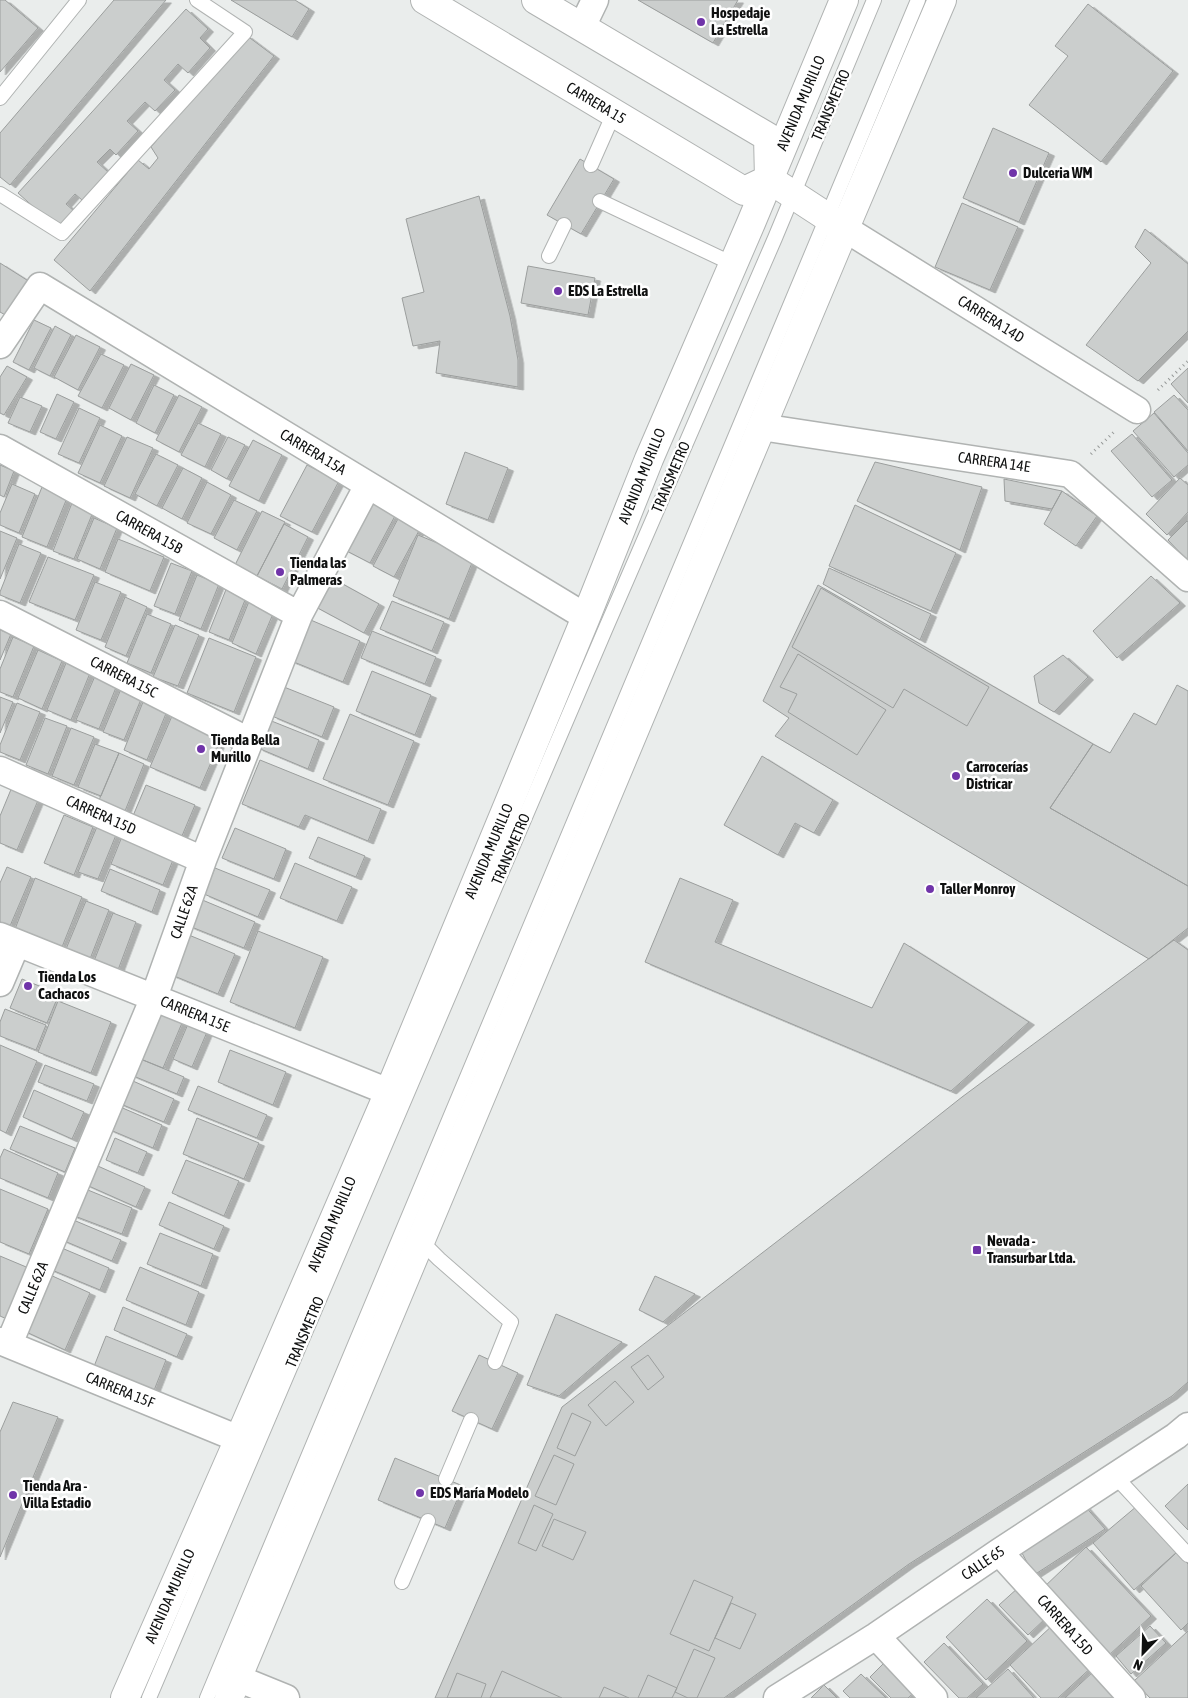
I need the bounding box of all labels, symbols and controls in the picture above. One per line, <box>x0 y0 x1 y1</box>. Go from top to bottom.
place label: Hospedaje La Estrella <box>711 4 770 38</box>
marker: Hospedaje La Estrella <box>695 16 707 28</box>
street label: AVENIDA MURILLO <box>773 53 828 153</box>
street label: TRANSMETRO <box>808 66 853 143</box>
street label: CARRERA 15 <box>563 78 629 127</box>
place label: Dulceria WM <box>1023 164 1093 181</box>
marker: Dulceria WM <box>1007 167 1019 179</box>
place label: EDS La Estrella <box>568 282 648 299</box>
marker: EDS La Estrella <box>552 285 564 297</box>
street label: CARRERA 14D <box>955 292 1028 346</box>
street label: CARRERA 15A <box>277 425 350 478</box>
street label: AVENIDA MURILLO <box>615 425 669 526</box>
street label: TRANSMETRO <box>648 438 693 515</box>
street label: CARRERA 14E <box>957 448 1032 475</box>
street label: CARRERA 15B <box>113 506 186 557</box>
place label: Tienda las Palmeras <box>290 554 347 588</box>
marker: Tienda las Palmeras <box>274 566 286 578</box>
street label: CARRERA 15C <box>88 652 161 701</box>
place label: Tienda Bella Murillo <box>211 731 280 765</box>
marker: Tienda Bella Murillo <box>195 743 207 755</box>
place label: Carrocerías Districar <box>966 758 1029 792</box>
marker: Carrocerías Districar <box>950 770 962 782</box>
street label: CARRERA 15D <box>64 792 139 838</box>
street label: AVENIDA MURILLO <box>461 801 516 901</box>
street label: TRANSMETRO <box>488 810 533 887</box>
place label: Taller Monroy <box>940 880 1016 897</box>
street label: CALLE 62A <box>166 882 201 941</box>
marker: Taller Monroy <box>924 883 936 895</box>
place label: Tienda Los Cachacos <box>38 968 97 1002</box>
marker: Tienda Los Cachacos <box>22 980 34 992</box>
street label: CARRERA 15E <box>158 992 233 1035</box>
street label: AVENIDA MURILLO <box>304 1174 359 1274</box>
place label: Nevada - Transurbar Ltda. <box>987 1232 1076 1266</box>
marker: Nevada - Transurbar Ltda. <box>971 1244 983 1256</box>
street label: CALLE 62A <box>14 1258 51 1317</box>
street label: TRANSMETRO <box>282 1293 327 1370</box>
street label: CARRERA 15F <box>83 1368 157 1411</box>
place label: Tienda Ara - Villa Estadio <box>22 1477 91 1511</box>
place label: EDS María Modelo <box>430 1484 529 1501</box>
marker: EDS María Modelo <box>414 1487 426 1499</box>
marker: Tienda Ara - Villa Estadio <box>7 1489 19 1501</box>
street label: CALLE 65 <box>958 1542 1007 1583</box>
street label: AVENIDA MURILLO <box>141 1546 198 1646</box>
street label: CARRERA 15D <box>1034 1591 1097 1658</box>
north arrow <box>1118 1628 1168 1678</box>
text: N <box>1131 1656 1145 1674</box>

